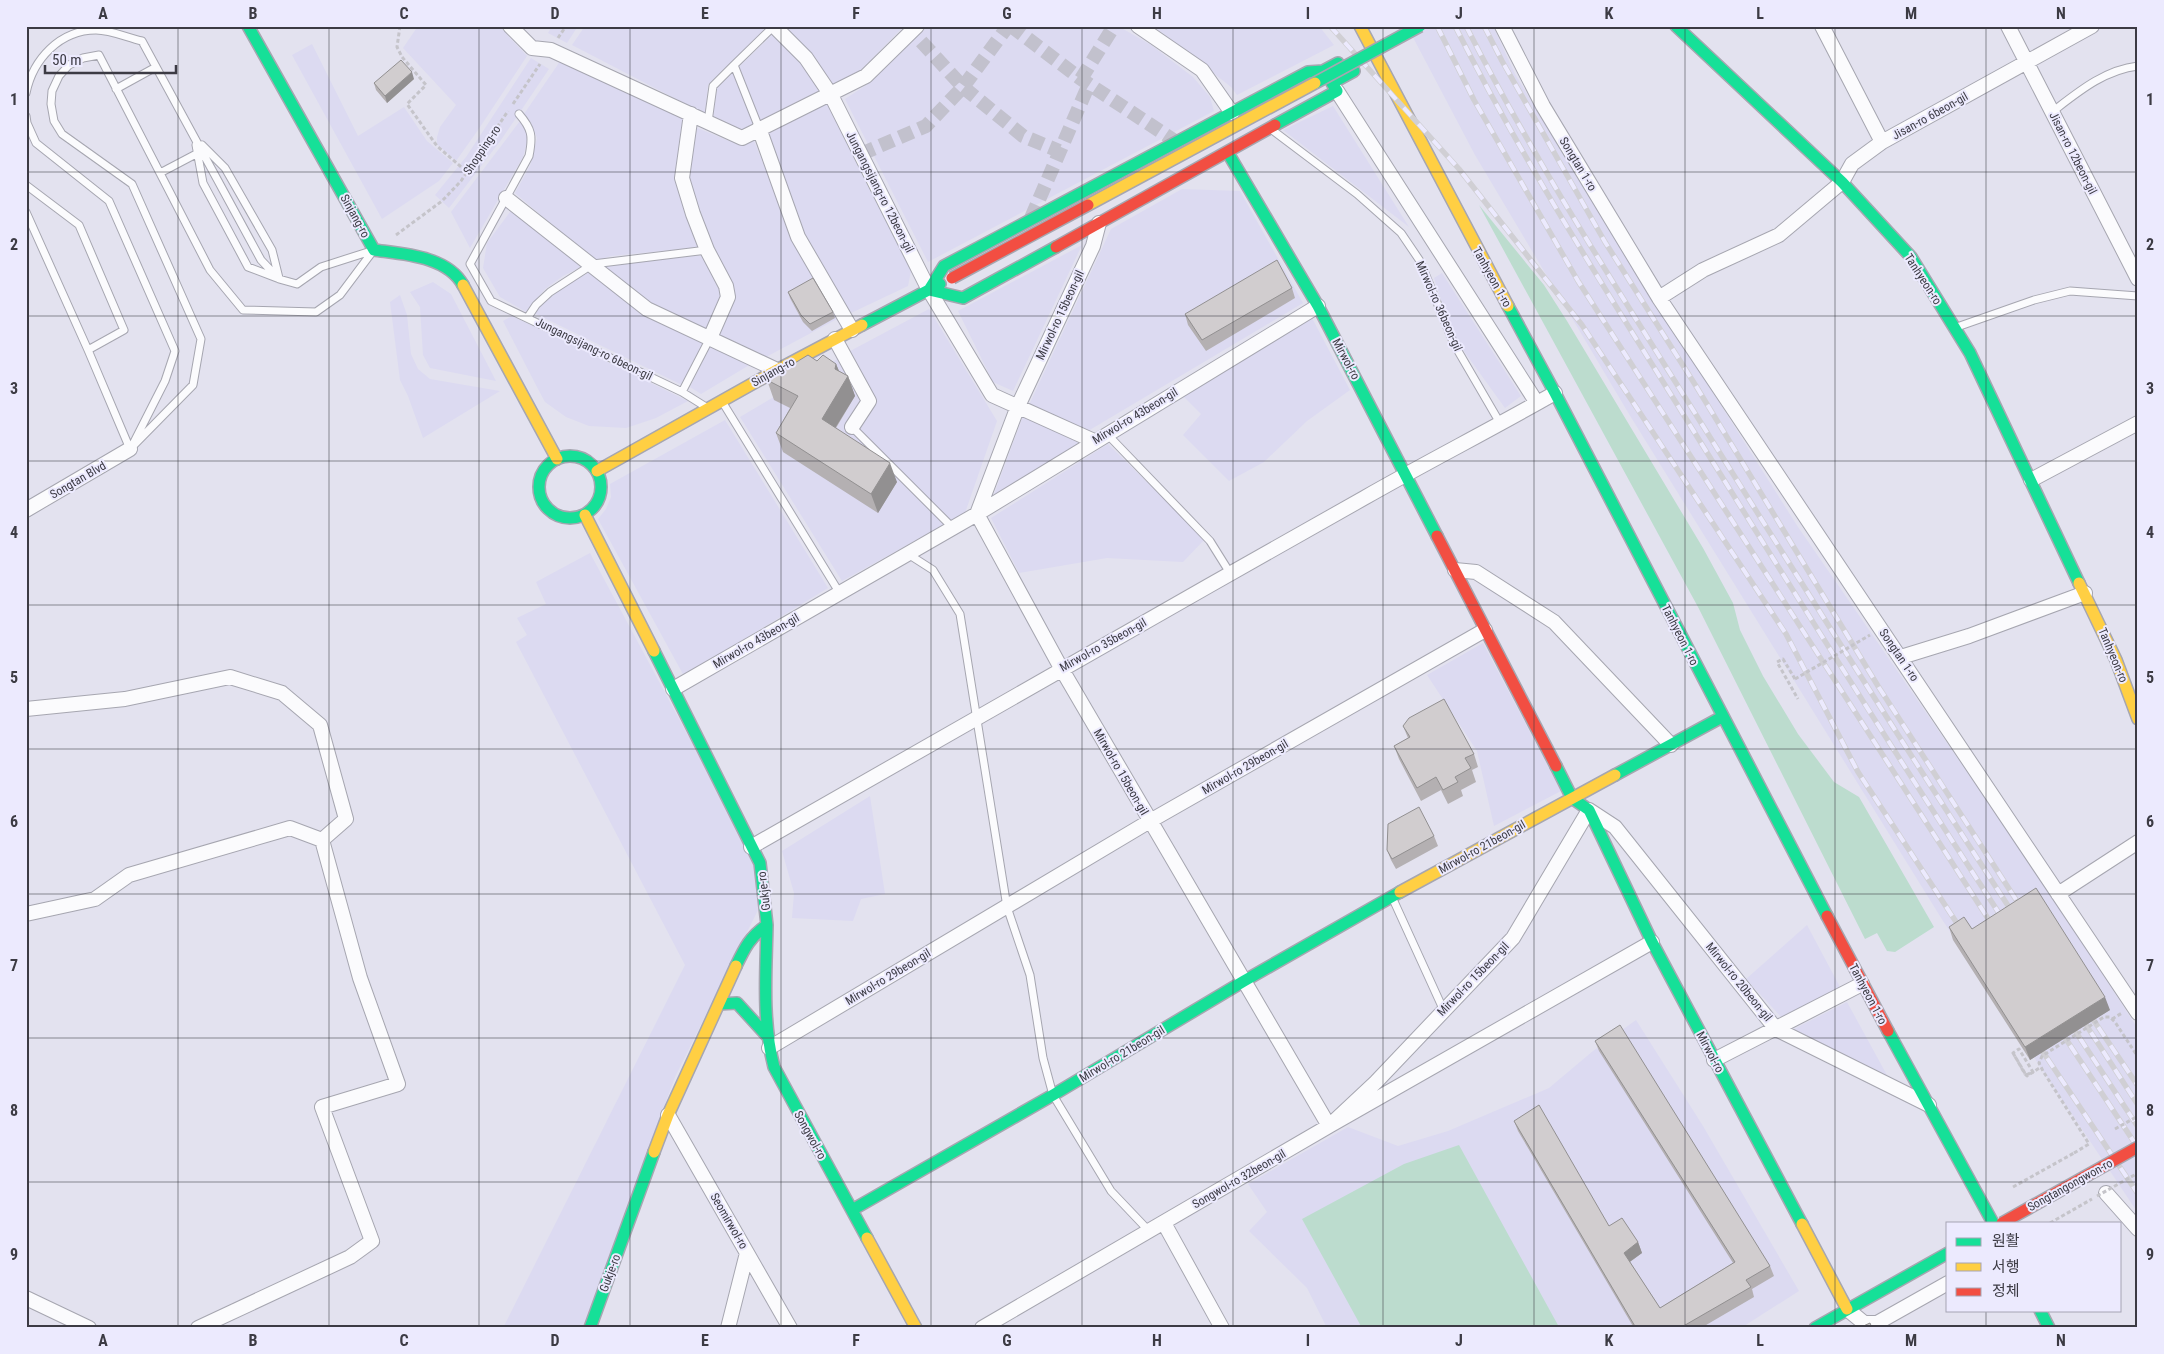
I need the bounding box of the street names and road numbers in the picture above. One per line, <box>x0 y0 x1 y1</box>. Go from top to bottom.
street label: Jisan-ro 6beon-gil <box>1890 89 1970 143</box>
street label: Jisan-ro 12beon-gil <box>2046 109 2100 197</box>
street label: Shopping-ro <box>460 122 504 178</box>
street label: Jungangsijang-ro 12beon-gil <box>843 129 917 255</box>
street label: Songtan 1-ro <box>1556 135 1600 193</box>
street label: Sinjang-ro <box>337 192 373 240</box>
street label: Tanhyeon 1-ro <box>1470 245 1514 309</box>
street label: Tanhyeon-ro <box>1901 251 1945 307</box>
street label: Mirwol-ro 36beon-gil <box>1413 259 1465 353</box>
street label: Mirwol-ro 15beon-gil <box>1033 268 1087 362</box>
street label: Jungangsijang-ro 6beon-gil <box>533 315 655 383</box>
street label: Mirwol-ro <box>1329 336 1363 382</box>
street label: Sinjang-ro <box>749 354 797 390</box>
street label: Mirwol-ro 43beon-gil <box>1090 385 1180 447</box>
street label: Songtan Blvd <box>48 458 108 502</box>
street label: Tanhyeon 1-ro <box>1659 602 1701 668</box>
street label: Mirwol-ro 43beon-gil <box>710 611 802 671</box>
street label: Mirwol-ro 35beon-gil <box>1057 615 1149 675</box>
street label: Songtan 1-ro <box>1876 626 1922 684</box>
street label: Tanhyeon-ro <box>2095 626 2131 684</box>
street label: Mirwol-ro 15beon-gil <box>1091 726 1151 818</box>
street label: Mirwol-ro 29beon-gil <box>1199 737 1291 797</box>
street label: Mirwol-ro 21beon-gil <box>1436 817 1528 877</box>
street label: Gukje-ro <box>755 871 773 911</box>
street label: Mirwol-ro 15beon-gil <box>1434 939 1512 1019</box>
street label: Mirwol-ro 20beon-gil <box>1703 940 1775 1024</box>
street label: Mirwol-ro 29beon-gil <box>843 946 933 1008</box>
street label: Tanhyeon 1-ro <box>1846 961 1890 1027</box>
street label: Mirwol-ro 21beon-gil <box>1077 1023 1167 1085</box>
street label: Mirwol-ro <box>1693 1029 1727 1075</box>
street label: Songwol-ro <box>791 1108 829 1162</box>
street label: Songwol-ro 32beon-gil <box>1190 1147 1288 1211</box>
street label: Songtangongwon-ro <box>2025 1156 2115 1214</box>
street label: Seomirwol-ro <box>707 1190 751 1252</box>
street label: Gukje-ro <box>597 1252 623 1294</box>

